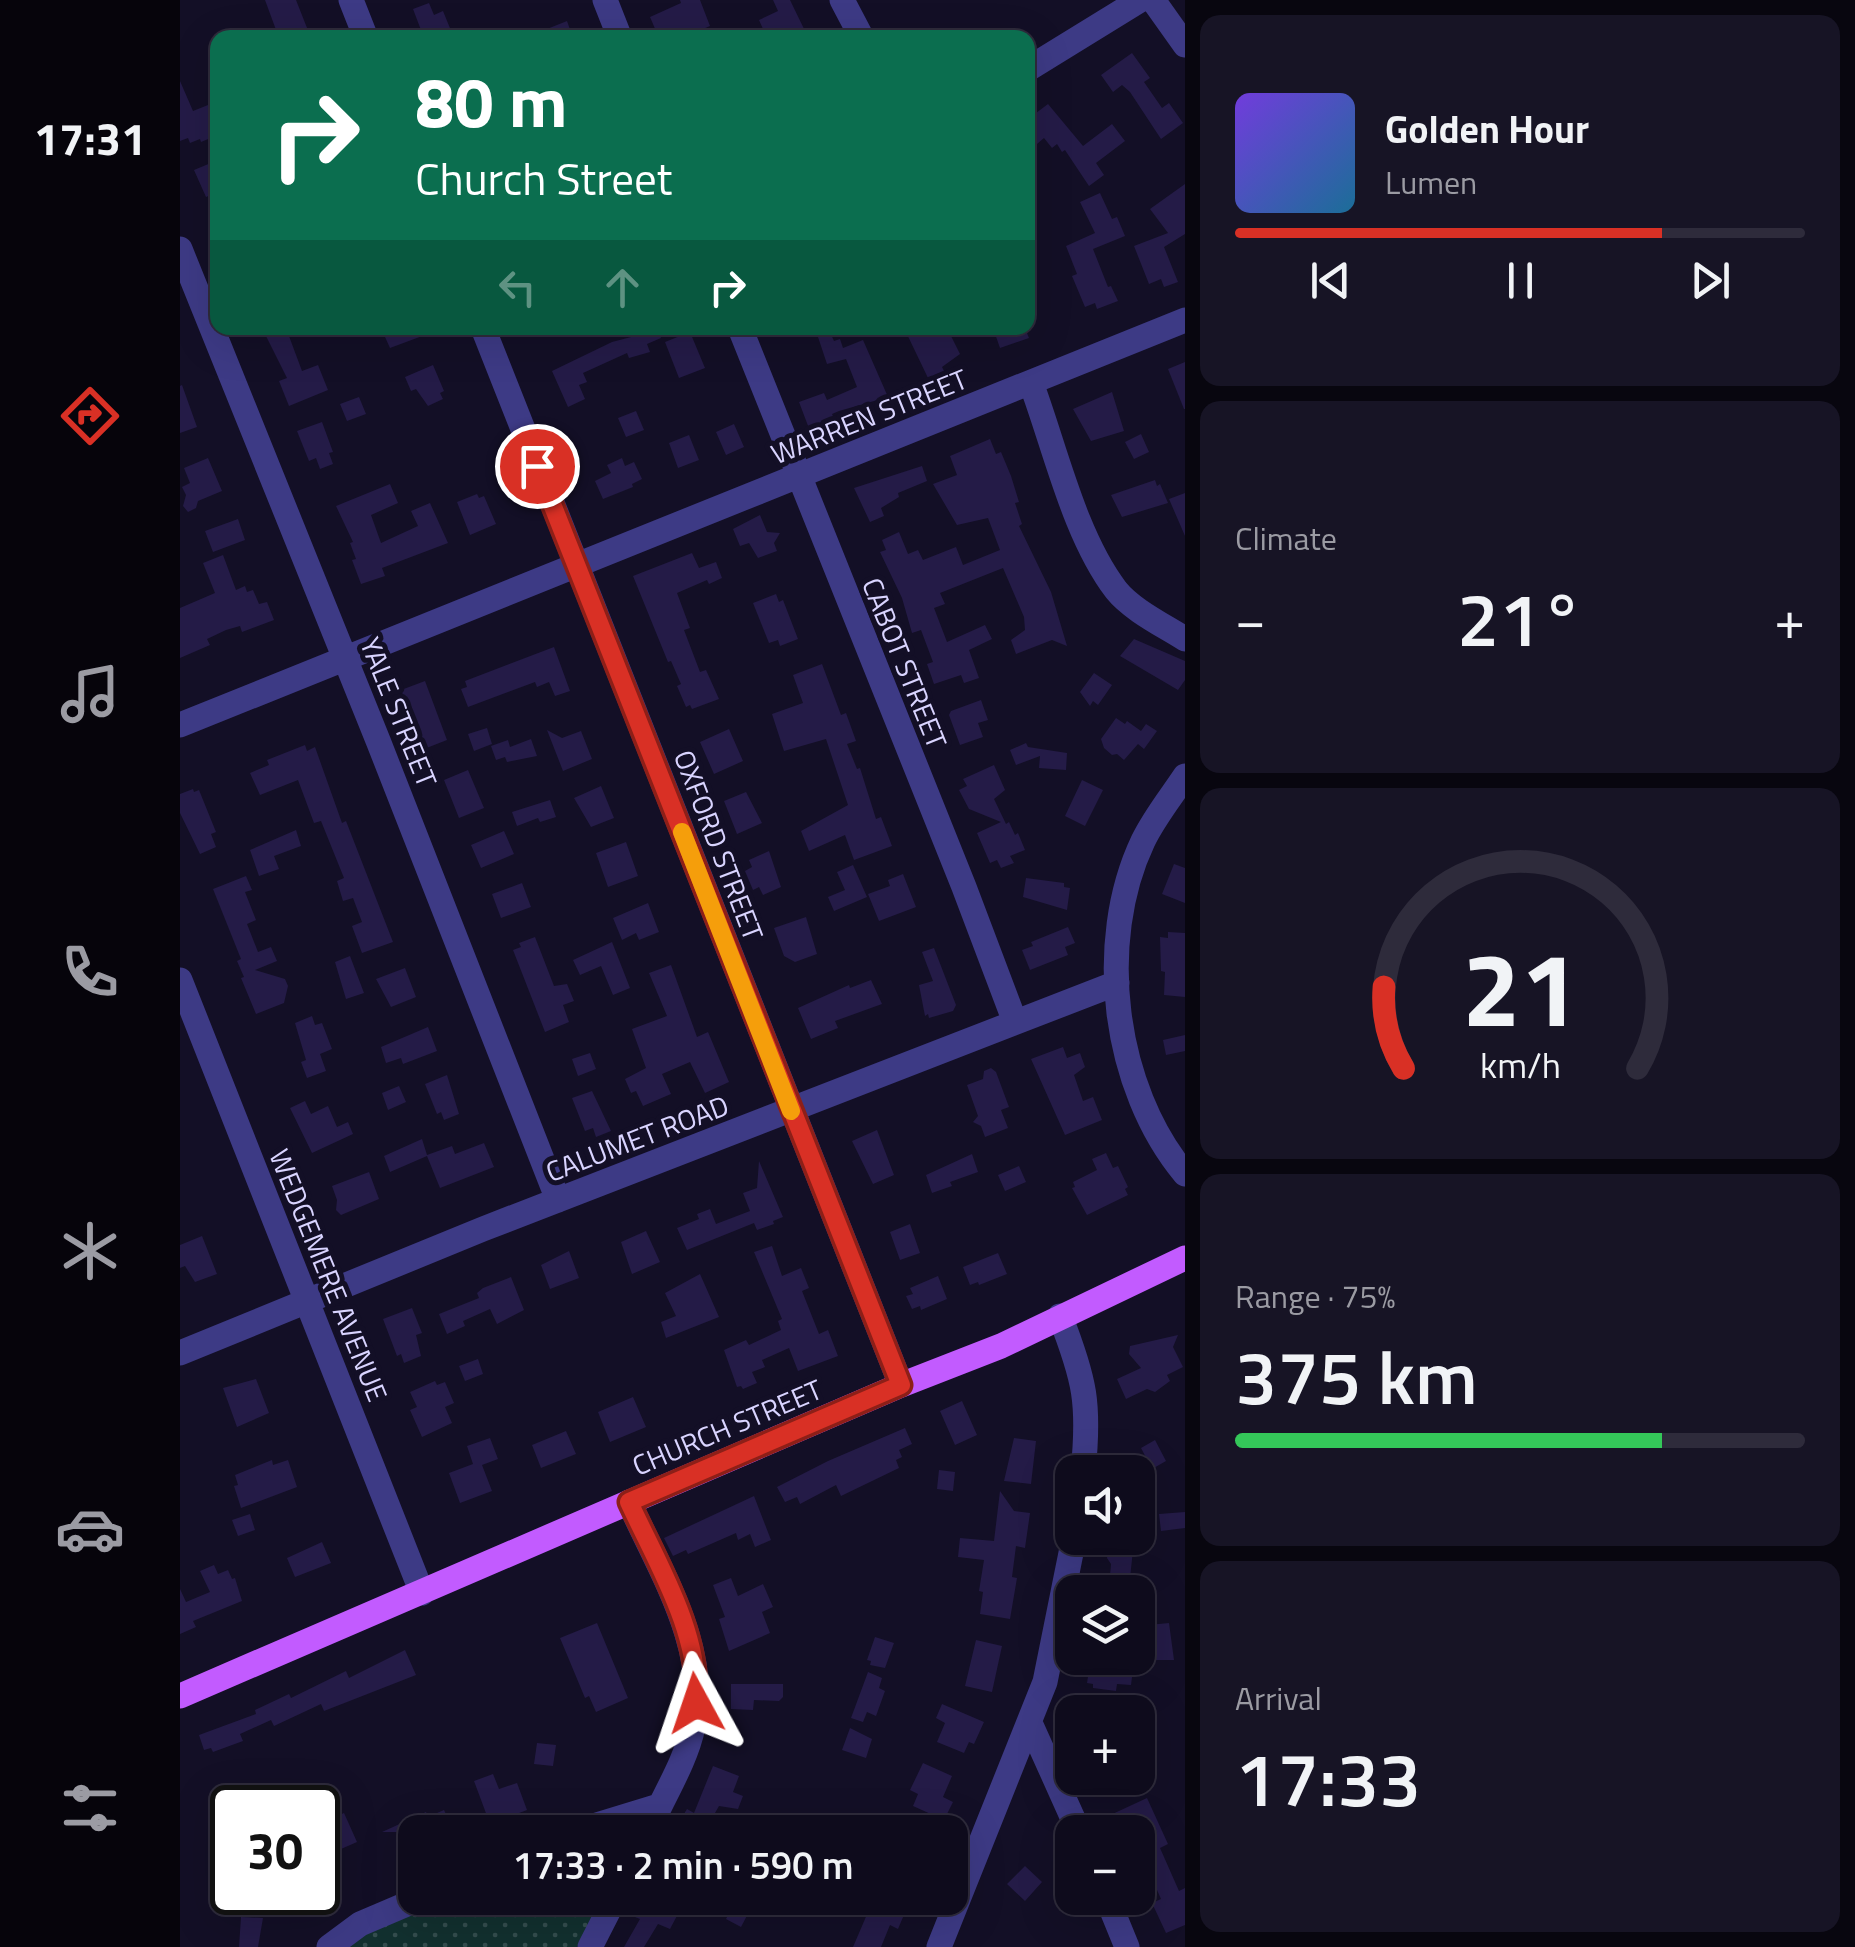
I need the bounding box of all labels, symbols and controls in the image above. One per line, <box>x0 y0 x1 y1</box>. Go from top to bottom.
text: 80 m <box>415 48 568 154</box>
icon: right <box>250 70 380 200</box>
text: Golden Hour <box>1385 100 1589 158</box>
text: 17:31 <box>34 104 146 172</box>
text: Church Street <box>415 144 672 212</box>
text: Lumen <box>1385 158 1477 206</box>
icon: previous <box>1303 253 1358 308</box>
icon: pause <box>1493 253 1548 308</box>
icon: next <box>1683 253 1738 308</box>
icon: left <box>490 260 545 315</box>
icon: ahead <box>595 260 650 315</box>
icon: right <box>700 260 755 315</box>
street label: WARREN STREET <box>764 357 974 475</box>
icon: directions <box>55 381 125 451</box>
pin <box>495 424 580 509</box>
icon: arrive <box>510 439 565 494</box>
text: Climate <box>1235 514 1337 562</box>
text: 21° <box>1457 561 1583 675</box>
street label: CABOT STREET <box>851 571 959 755</box>
text: − <box>1235 577 1266 660</box>
text: + <box>1774 577 1805 660</box>
street label: YALE STREET <box>349 631 449 794</box>
icon: music <box>55 659 125 729</box>
street label: OXFORD STREET <box>663 744 775 947</box>
text: 21 <box>1462 908 1578 1066</box>
icon: phone <box>55 937 125 1007</box>
text: km/h <box>1480 1037 1560 1092</box>
street label: CALUMET ROAD <box>539 1083 735 1193</box>
street label: WEDGEMERE AVENUE <box>259 1142 399 1408</box>
icon: climate <box>55 1216 125 1286</box>
text: Range · 75% <box>1235 1272 1395 1320</box>
text: 375 km <box>1235 1319 1478 1433</box>
street label: CHURCH STREET <box>625 1368 829 1486</box>
map controls <box>1055 1455 1155 1915</box>
button: sound <box>1055 1455 1155 1555</box>
icon: car <box>55 1494 125 1564</box>
button: layers <box>1055 1575 1155 1675</box>
position arrow <box>644 1651 748 1755</box>
text: Arrival <box>1235 1674 1322 1722</box>
button: + <box>1055 1695 1155 1795</box>
text: 17:33 <box>1235 1721 1421 1835</box>
icon: filters <box>55 1773 125 1843</box>
speed limit sign: 30 <box>210 1785 340 1915</box>
button: − <box>1055 1815 1155 1915</box>
text: 17:33 · 2 min · 590 m <box>512 1836 854 1894</box>

